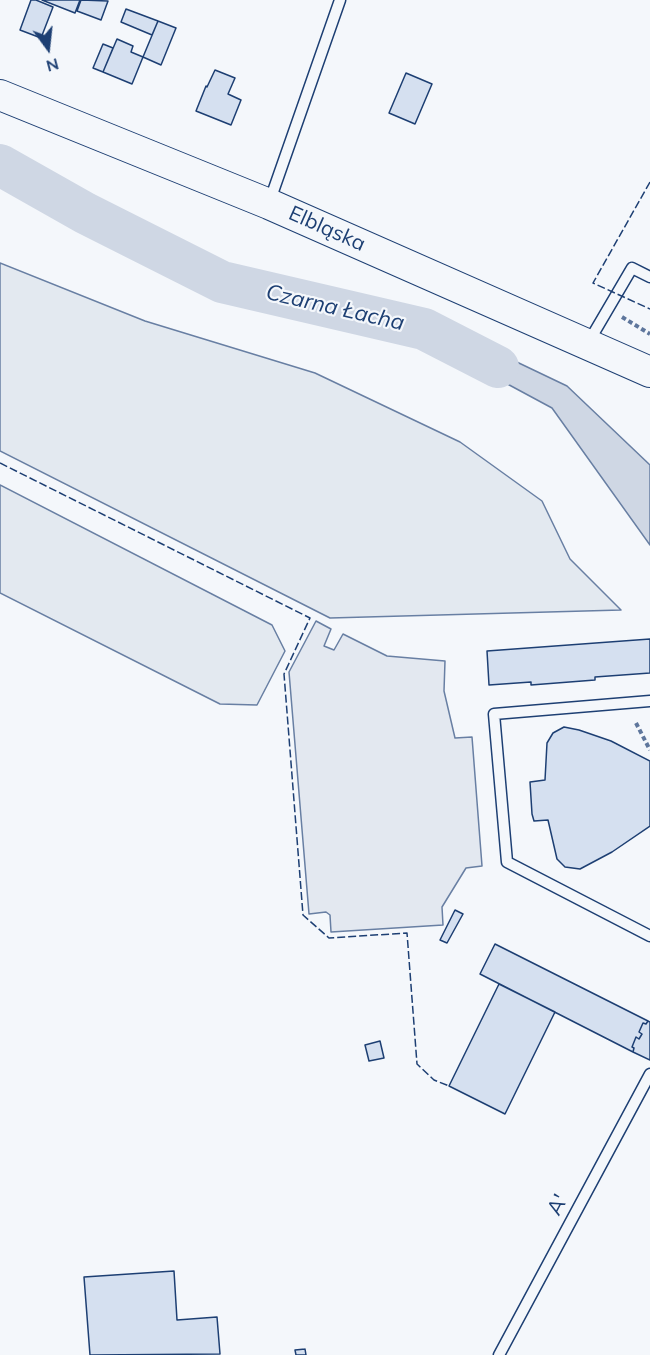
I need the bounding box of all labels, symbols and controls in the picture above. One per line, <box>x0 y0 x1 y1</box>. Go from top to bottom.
north arrow <box>18 18 78 78</box>
text: N <box>44 54 61 77</box>
street label: Elbląska <box>285 201 369 257</box>
water label: Czarna Łacha <box>263 279 407 337</box>
street label: A' <box>542 1190 574 1220</box>

